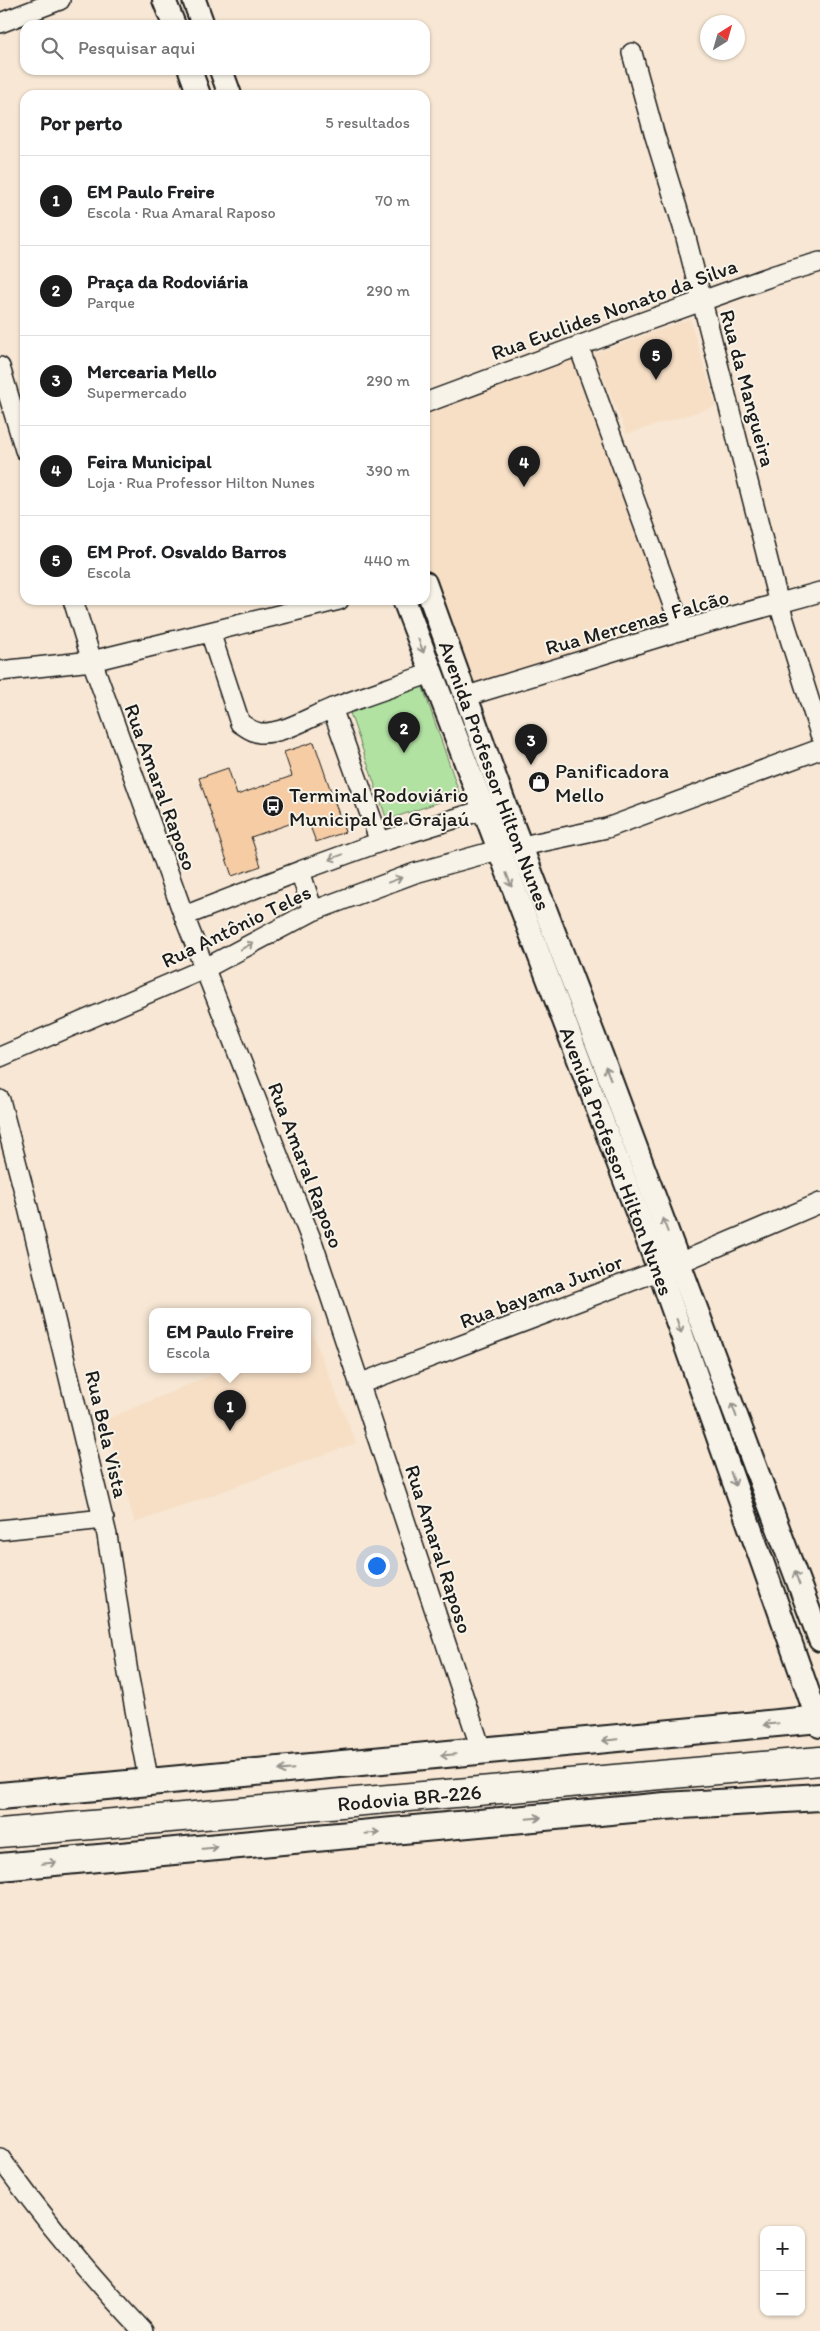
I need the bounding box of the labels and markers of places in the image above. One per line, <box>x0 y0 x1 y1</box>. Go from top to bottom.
pin: 5 <box>640 339 672 380</box>
pin: 4 <box>508 446 540 487</box>
pin: 2 <box>388 712 420 753</box>
pin: 3 <box>515 724 547 765</box>
place label: Panificadora Mello <box>555 758 669 807</box>
shop icon: Panificadora Mello <box>527 770 551 794</box>
place label: Terminal Rodoviário Municipal de Grajaú <box>289 782 470 831</box>
bus stop icon: Terminal Rodoviário Municipal de Grajaú <box>261 794 285 818</box>
pin: 1 <box>214 1390 246 1431</box>

